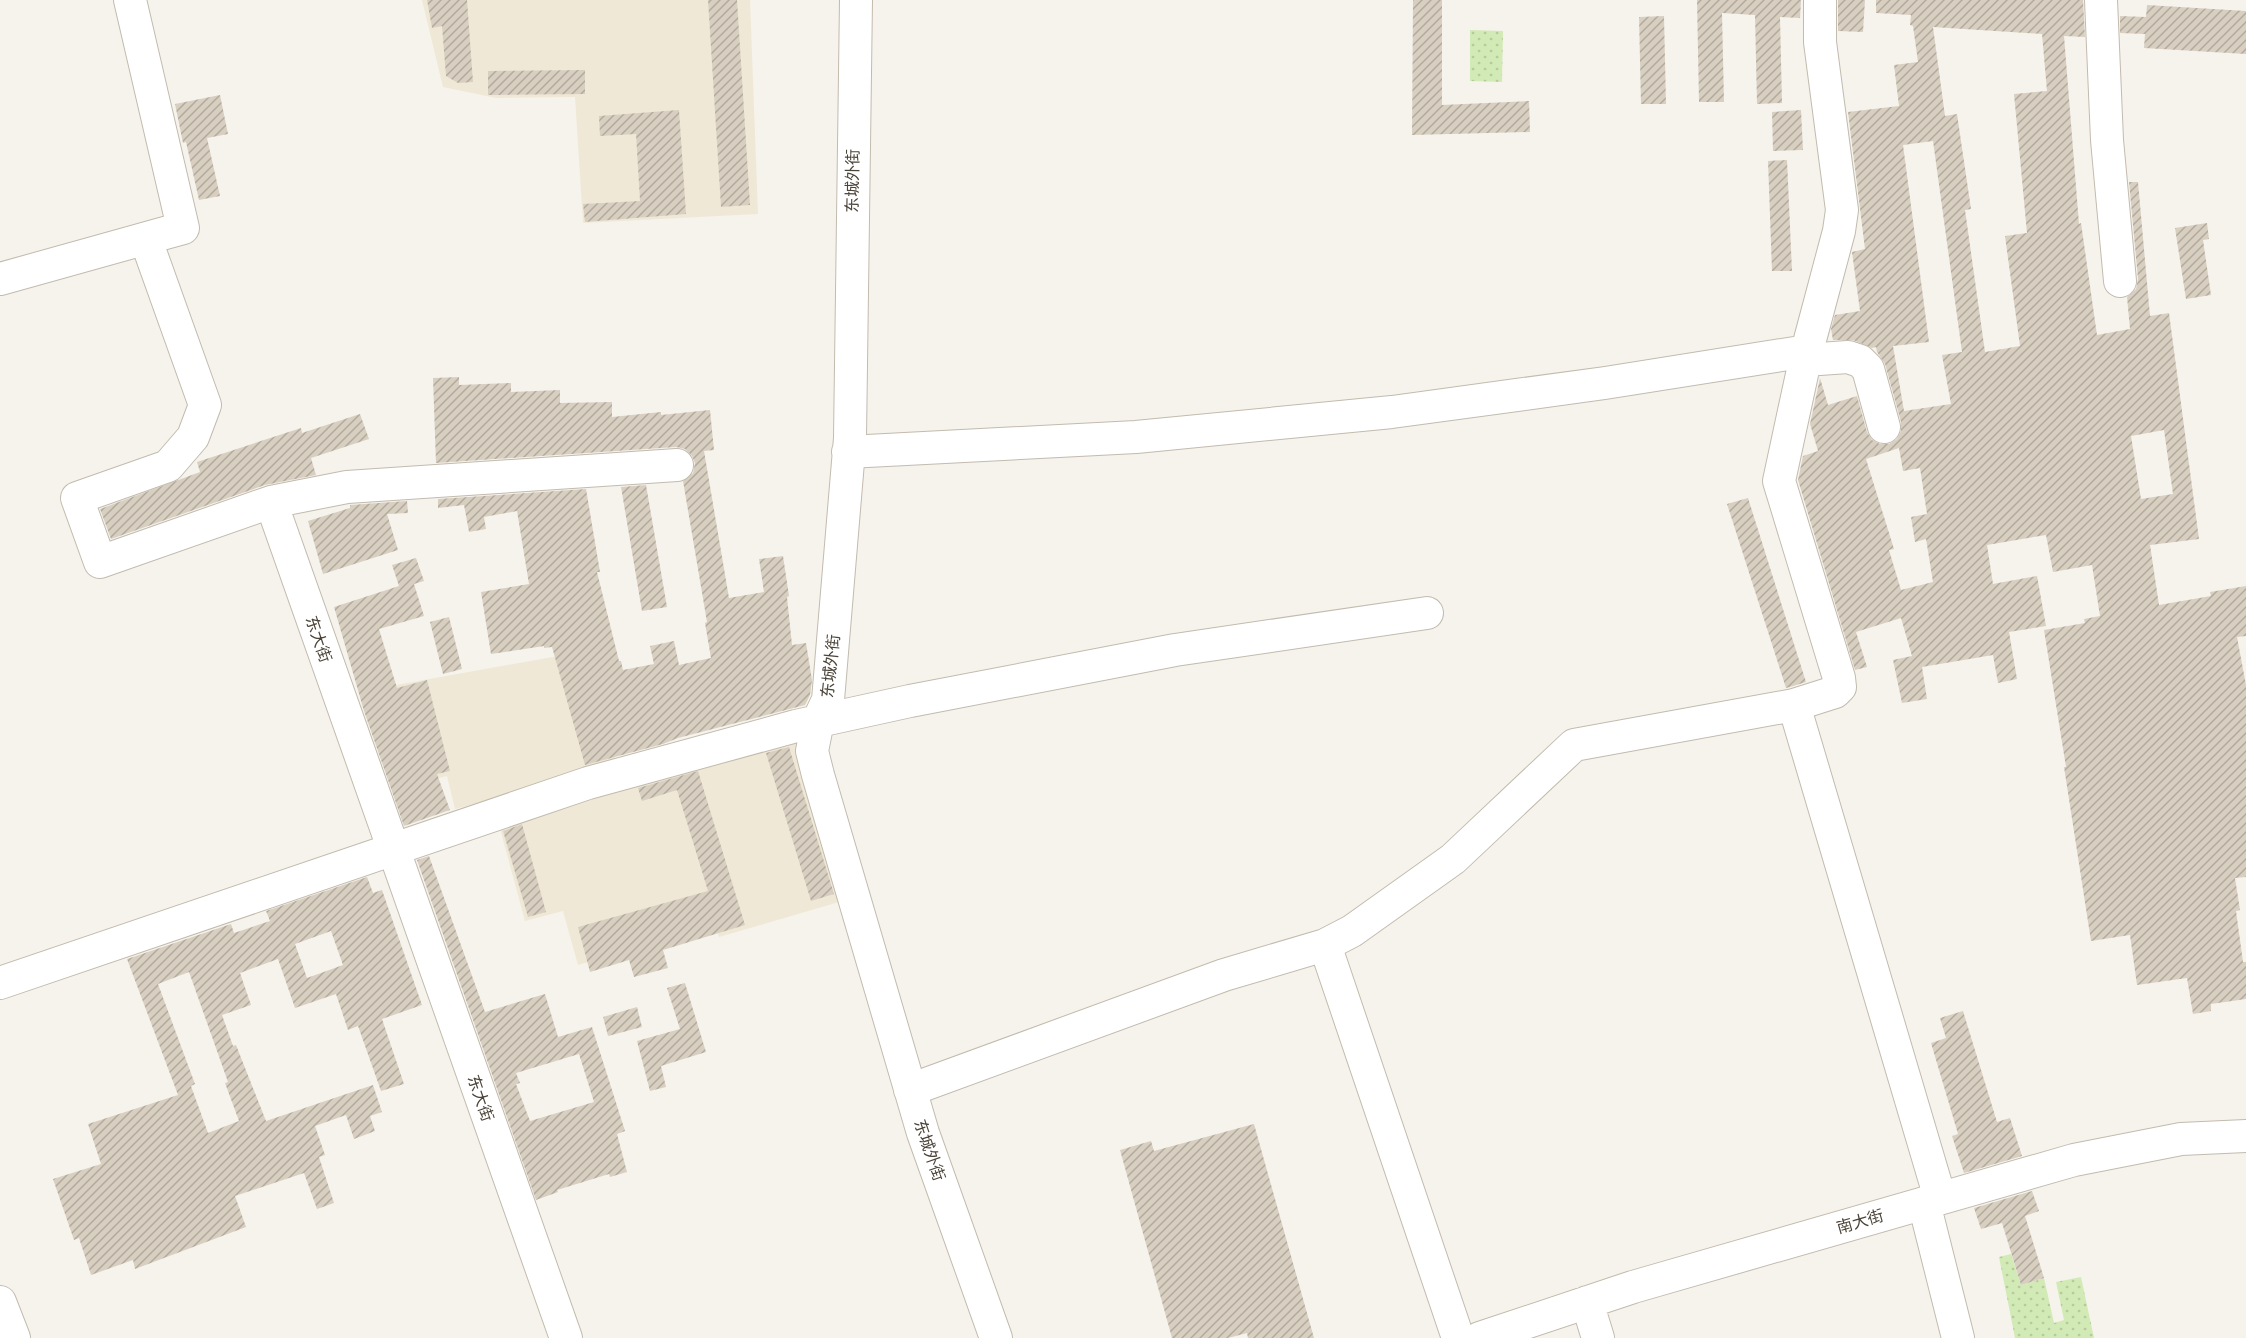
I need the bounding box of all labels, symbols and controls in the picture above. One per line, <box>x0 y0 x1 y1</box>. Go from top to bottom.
street label: 东城外街 <box>841 149 863 213</box>
street label: 东大街 <box>302 613 336 665</box>
street label: 东城外街 <box>817 633 843 699</box>
street label: 东大街 <box>464 1072 498 1124</box>
street label: 东城外街 <box>910 1116 950 1184</box>
street label: 南大街 <box>1834 1205 1886 1237</box>

